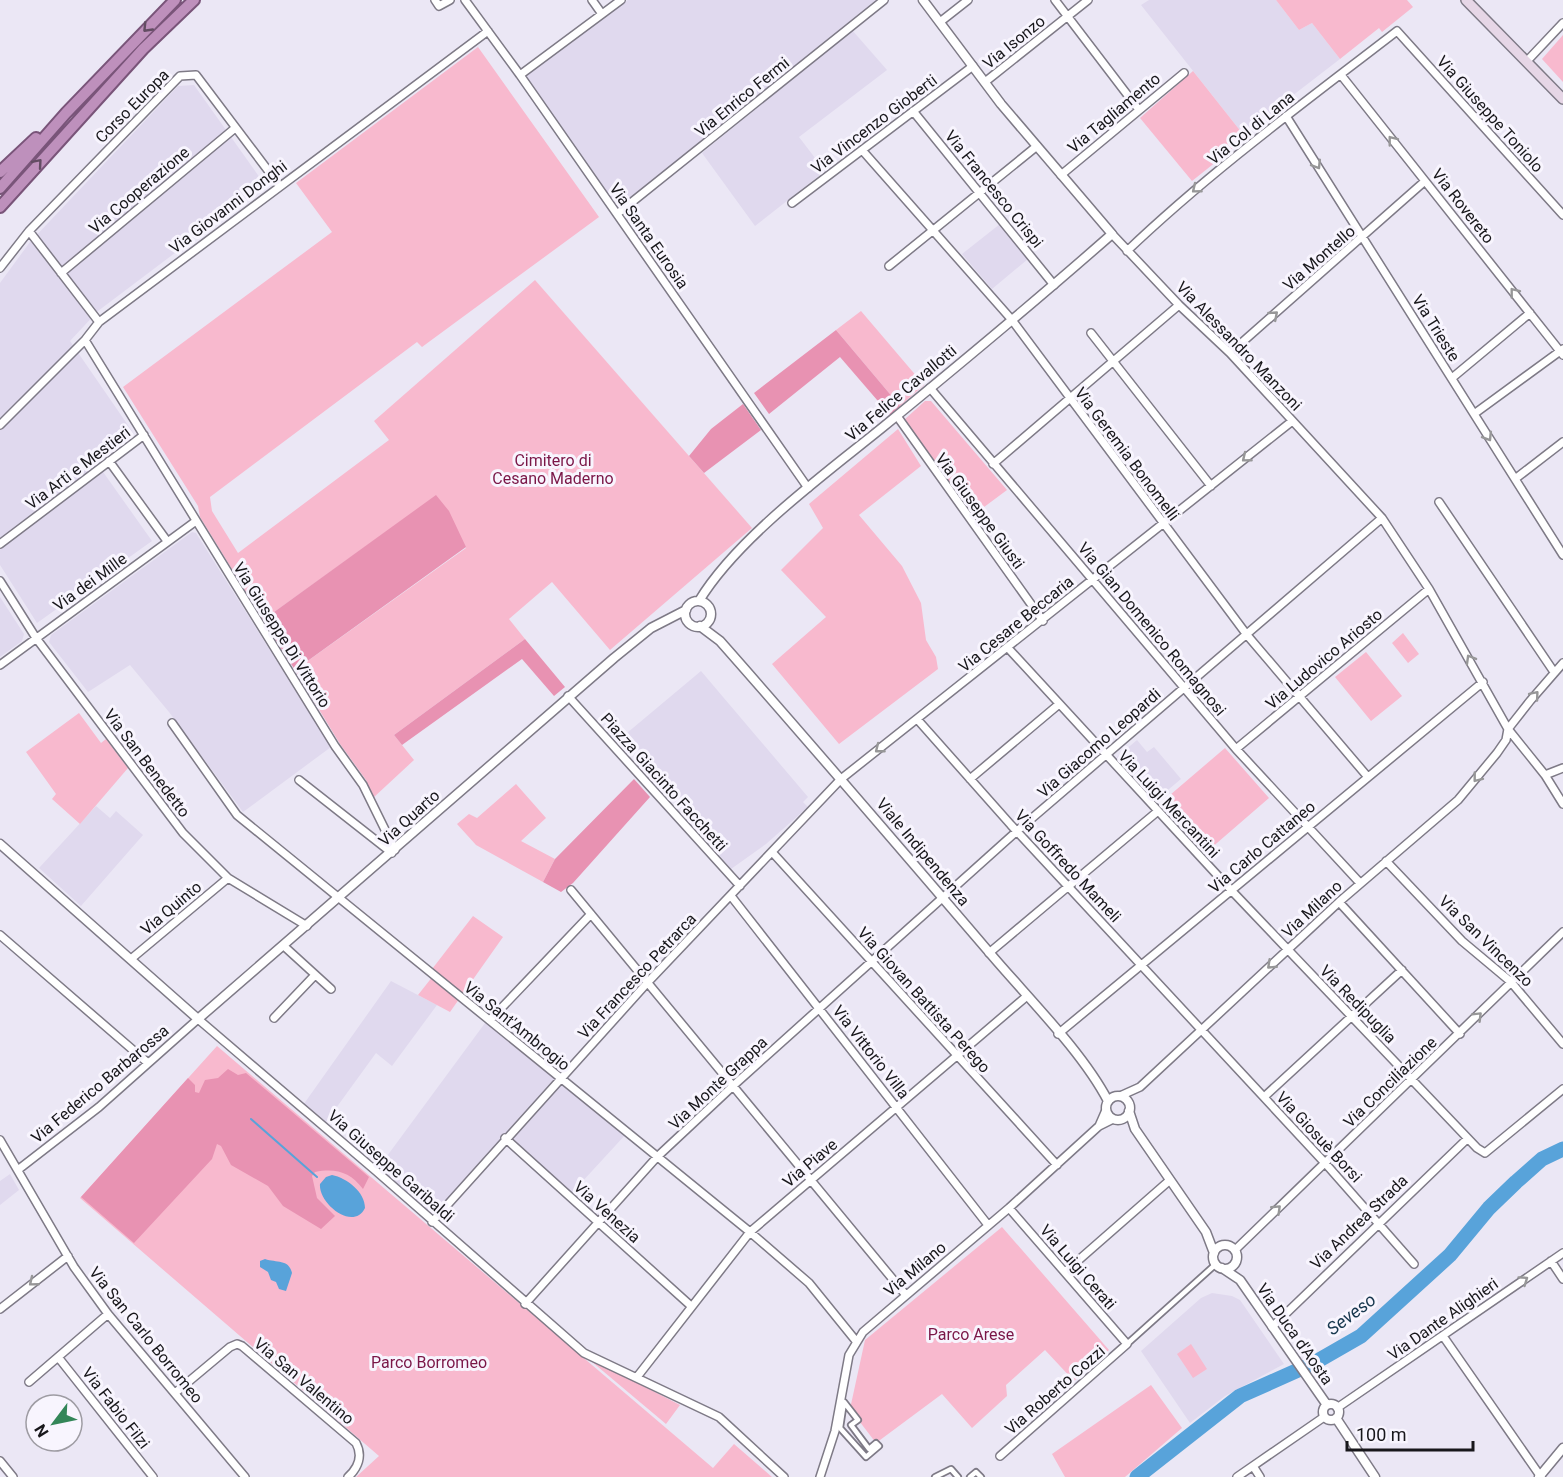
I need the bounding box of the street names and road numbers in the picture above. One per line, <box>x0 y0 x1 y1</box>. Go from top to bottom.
street label: Via Isonzo <box>979 11 1049 73</box>
street label: Via Giuseppe Toniolo <box>1433 52 1547 176</box>
street label: Via Enrico Fermi <box>691 53 793 141</box>
street label: Corso Europa <box>91 65 173 147</box>
street label: Via Tagliamento <box>1064 69 1164 157</box>
street label: Via Vincenzo Gioberti <box>807 70 941 178</box>
street label: Via Col di Lana <box>1204 87 1298 169</box>
street label: Via Francesco Crispi <box>941 126 1047 252</box>
street label: Via Cooperazione <box>85 143 193 237</box>
street label: Via Giovanni Donghi <box>165 157 291 257</box>
street label: Via Rovereto <box>1428 165 1498 247</box>
street label: Via Santa Eurosia <box>605 179 693 293</box>
street label: Via Montello <box>1279 222 1359 294</box>
street label: Via Alessandro Manzoni <box>1172 277 1306 415</box>
street label: Via Trieste <box>1408 291 1464 365</box>
street label: Via Felice Cavallotti <box>842 341 960 445</box>
street label: Via Geremia Bonomelli <box>1071 384 1183 524</box>
street label: Via Arti e Mestieri <box>22 422 134 514</box>
street label: Via Giuseppe Giusti <box>932 449 1028 573</box>
street label: Via Gian Domenico Romagnosi <box>1074 539 1230 719</box>
street label: Via dei Mille <box>50 549 130 615</box>
street label: Via Giuseppe Di Vittorio <box>229 559 335 711</box>
street label: Via Cesare Beccaria <box>955 572 1077 676</box>
street label: Via Ludovico Ariosto <box>1262 605 1386 713</box>
street label: Via Giacomo Leopardi <box>1034 684 1164 802</box>
street label: Via San Benedetto <box>100 705 194 821</box>
street label: Piazza Giacinto Facchetti <box>597 709 731 855</box>
street label: Via Luigi Mercantini <box>1114 746 1224 862</box>
street label: Via Quarto <box>375 786 443 850</box>
street label: Viale Indipendenza <box>872 794 974 910</box>
street label: Via Carlo Cattaneo <box>1205 797 1319 897</box>
street label: Via Goffredo Mameli <box>1011 806 1125 926</box>
street label: Via Milano <box>1278 876 1346 942</box>
street label: Via Quinto <box>137 877 205 939</box>
street label: Via San Vincenzo <box>1435 891 1537 991</box>
street label: Via Francesco Petrarca <box>574 909 700 1043</box>
street label: Via Giovan Battista Perego <box>854 923 994 1077</box>
street label: Via Redipuglia <box>1316 961 1400 1047</box>
street label: Via Sant'Ambrogio <box>460 977 574 1075</box>
street label: Via Vittorio Villa <box>829 1002 913 1102</box>
street label: Via Federico Barbarossa <box>27 1021 173 1147</box>
street label: Via Monte Grappa <box>665 1032 771 1134</box>
street label: Via Conciliazione <box>1339 1033 1441 1131</box>
street label: Via Giosuè Borsi <box>1272 1088 1366 1186</box>
street label: Via Giuseppe Garibaldi <box>324 1106 458 1226</box>
street label: Via Piave <box>779 1135 841 1191</box>
street label: Via Andrea Strada <box>1306 1171 1412 1273</box>
street label: Via Venezia <box>570 1177 644 1247</box>
street label: Via Luigi Cerati <box>1036 1221 1120 1313</box>
street label: Via Milano <box>880 1238 950 1300</box>
street label: Via San Carlo Borromeo <box>85 1263 207 1407</box>
street label: Via Dante Alighieri <box>1384 1274 1502 1364</box>
street label: Via Duca d'Aosta <box>1253 1280 1337 1388</box>
street label: Via San Valentino <box>250 1334 358 1428</box>
street label: Via Roberto Cozzi <box>1001 1341 1109 1439</box>
street label: Via Fabio Filzi <box>78 1363 154 1453</box>

